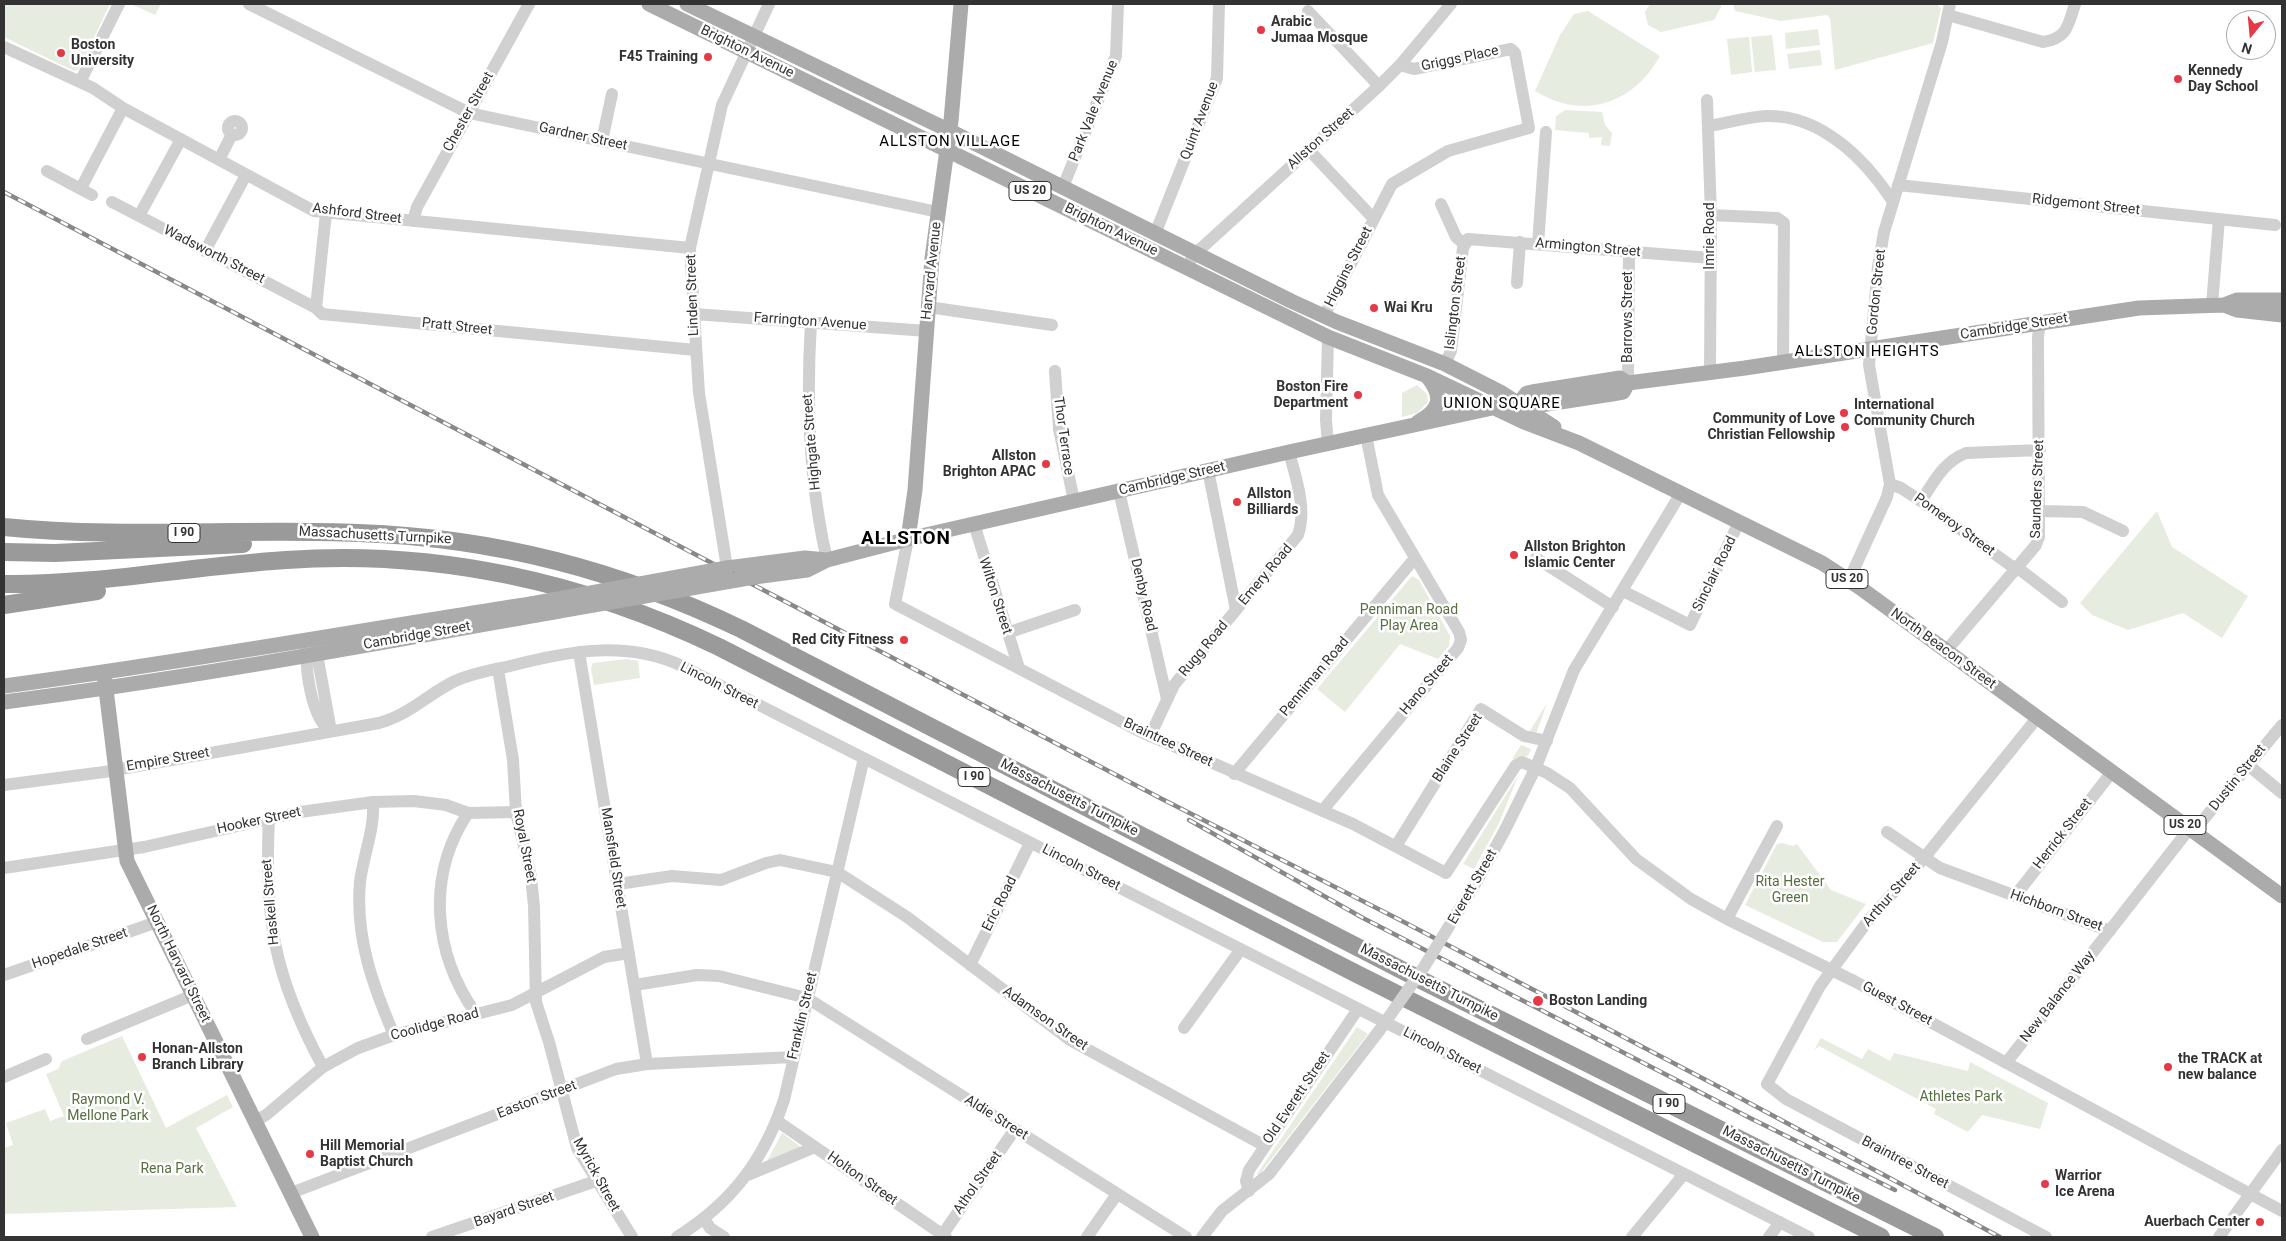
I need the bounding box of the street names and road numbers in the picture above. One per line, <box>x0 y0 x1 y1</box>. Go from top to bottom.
street label: Brighton Avenue <box>698 22 796 82</box>
street label: Griggs Place <box>1420 43 1500 75</box>
street label: Park Vale Avenue <box>1066 58 1122 164</box>
street label: Chester Street <box>440 69 498 155</box>
street label: Quint Avenue <box>1177 80 1223 162</box>
street label: Allston Street <box>1284 105 1358 173</box>
street label: Gardner Street <box>537 119 629 155</box>
road number: US 20 <box>1009 182 1051 200</box>
street label: Ridgemont Street <box>2031 191 2141 219</box>
street label: Ashford Street <box>311 200 403 228</box>
street label: Brighton Avenue <box>1062 200 1160 260</box>
street label: Imrie Road <box>1702 202 1718 270</box>
street label: Harvard Avenue <box>918 221 946 321</box>
street label: Wadsworth Street <box>161 222 267 288</box>
street label: Higgins Street <box>1322 224 1376 310</box>
street label: Armington Street <box>1535 235 1641 261</box>
street label: Gordon Street <box>1864 248 1890 336</box>
street label: Linden Street <box>683 254 703 336</box>
street label: Islington Street <box>1442 255 1470 351</box>
street label: Barrows Street <box>1620 271 1636 363</box>
street label: Farrington Avenue <box>753 310 867 334</box>
street label: Cambridge Street <box>1959 310 2069 344</box>
street label: Pratt Street <box>421 315 493 339</box>
street label: Highgate Street <box>799 393 825 491</box>
street label: Thor Terrace <box>1049 396 1077 476</box>
street label: Saunders Street <box>2028 439 2048 539</box>
street label: Cambridge Street <box>1117 459 1227 499</box>
street label: Pomeroy Street <box>1910 490 1998 560</box>
road number: I 90 <box>168 524 200 542</box>
street label: Massachusetts Turnpike <box>298 524 452 548</box>
street label: Sinclair Road <box>1690 534 1740 614</box>
street label: Emery Road <box>1236 541 1296 609</box>
street label: Wilton Street <box>975 555 1015 637</box>
street label: Denby Road <box>1126 557 1160 633</box>
road number: US 20 <box>1826 570 1868 588</box>
street label: North Beacon Street <box>1887 605 1999 693</box>
street label: Cambridge Street <box>362 618 472 654</box>
street label: Rugg Road <box>1176 618 1232 680</box>
street label: Penniman Road <box>1277 634 1353 720</box>
street label: Hano Street <box>1397 651 1457 719</box>
street label: Lincoln Street <box>677 659 761 713</box>
street label: Blaine Street <box>1430 710 1486 786</box>
street label: Braintree Street <box>1121 715 1215 771</box>
street label: Dustin Street <box>2206 742 2270 814</box>
street label: Empire Street <box>125 744 211 776</box>
street label: Massachusetts Turnpike <box>997 756 1141 840</box>
road number: I 90 <box>958 768 990 786</box>
street label: Herrick Street <box>2030 795 2096 873</box>
street label: Hooker Street <box>215 804 303 838</box>
street label: Mansfield Street <box>597 806 629 910</box>
street label: Royal Street <box>509 808 539 884</box>
road number: US 20 <box>2164 816 2206 834</box>
street label: Lincoln Street <box>1039 841 1123 895</box>
street label: Everett Street <box>1445 847 1501 927</box>
street label: Haskell Street <box>259 858 283 946</box>
street label: Arthur Street <box>1860 860 1924 930</box>
street label: Eric Road <box>979 874 1021 934</box>
street label: Hichborn Street <box>2007 886 2105 936</box>
street label: North Harvard Street <box>142 903 214 1025</box>
street label: Hopedale Street <box>30 925 130 973</box>
street label: Massachusetts Turnpike <box>1357 941 1501 1025</box>
street label: New Balance Way <box>2017 948 2099 1046</box>
street label: Franklin Street <box>785 971 821 1061</box>
street label: Guest Street <box>1859 979 1935 1029</box>
street label: Adamson Street <box>999 983 1091 1055</box>
street label: Coolidge Road <box>389 1005 481 1045</box>
street label: Lincoln Street <box>1400 1024 1484 1078</box>
street label: Old Everett Street <box>1260 1049 1334 1147</box>
street label: Easton Street <box>495 1077 579 1123</box>
street label: Aldie Street <box>961 1092 1031 1144</box>
road number: I 90 <box>1653 1094 1685 1114</box>
street label: Massachusetts Turnpike <box>1719 1123 1863 1207</box>
street label: Braintree Street <box>1859 1133 1951 1193</box>
street label: Myrick Street <box>569 1135 623 1215</box>
street label: Athol Street <box>950 1148 1006 1218</box>
street label: Holton Street <box>824 1149 900 1209</box>
street label: Bayard Street <box>472 1188 556 1232</box>

